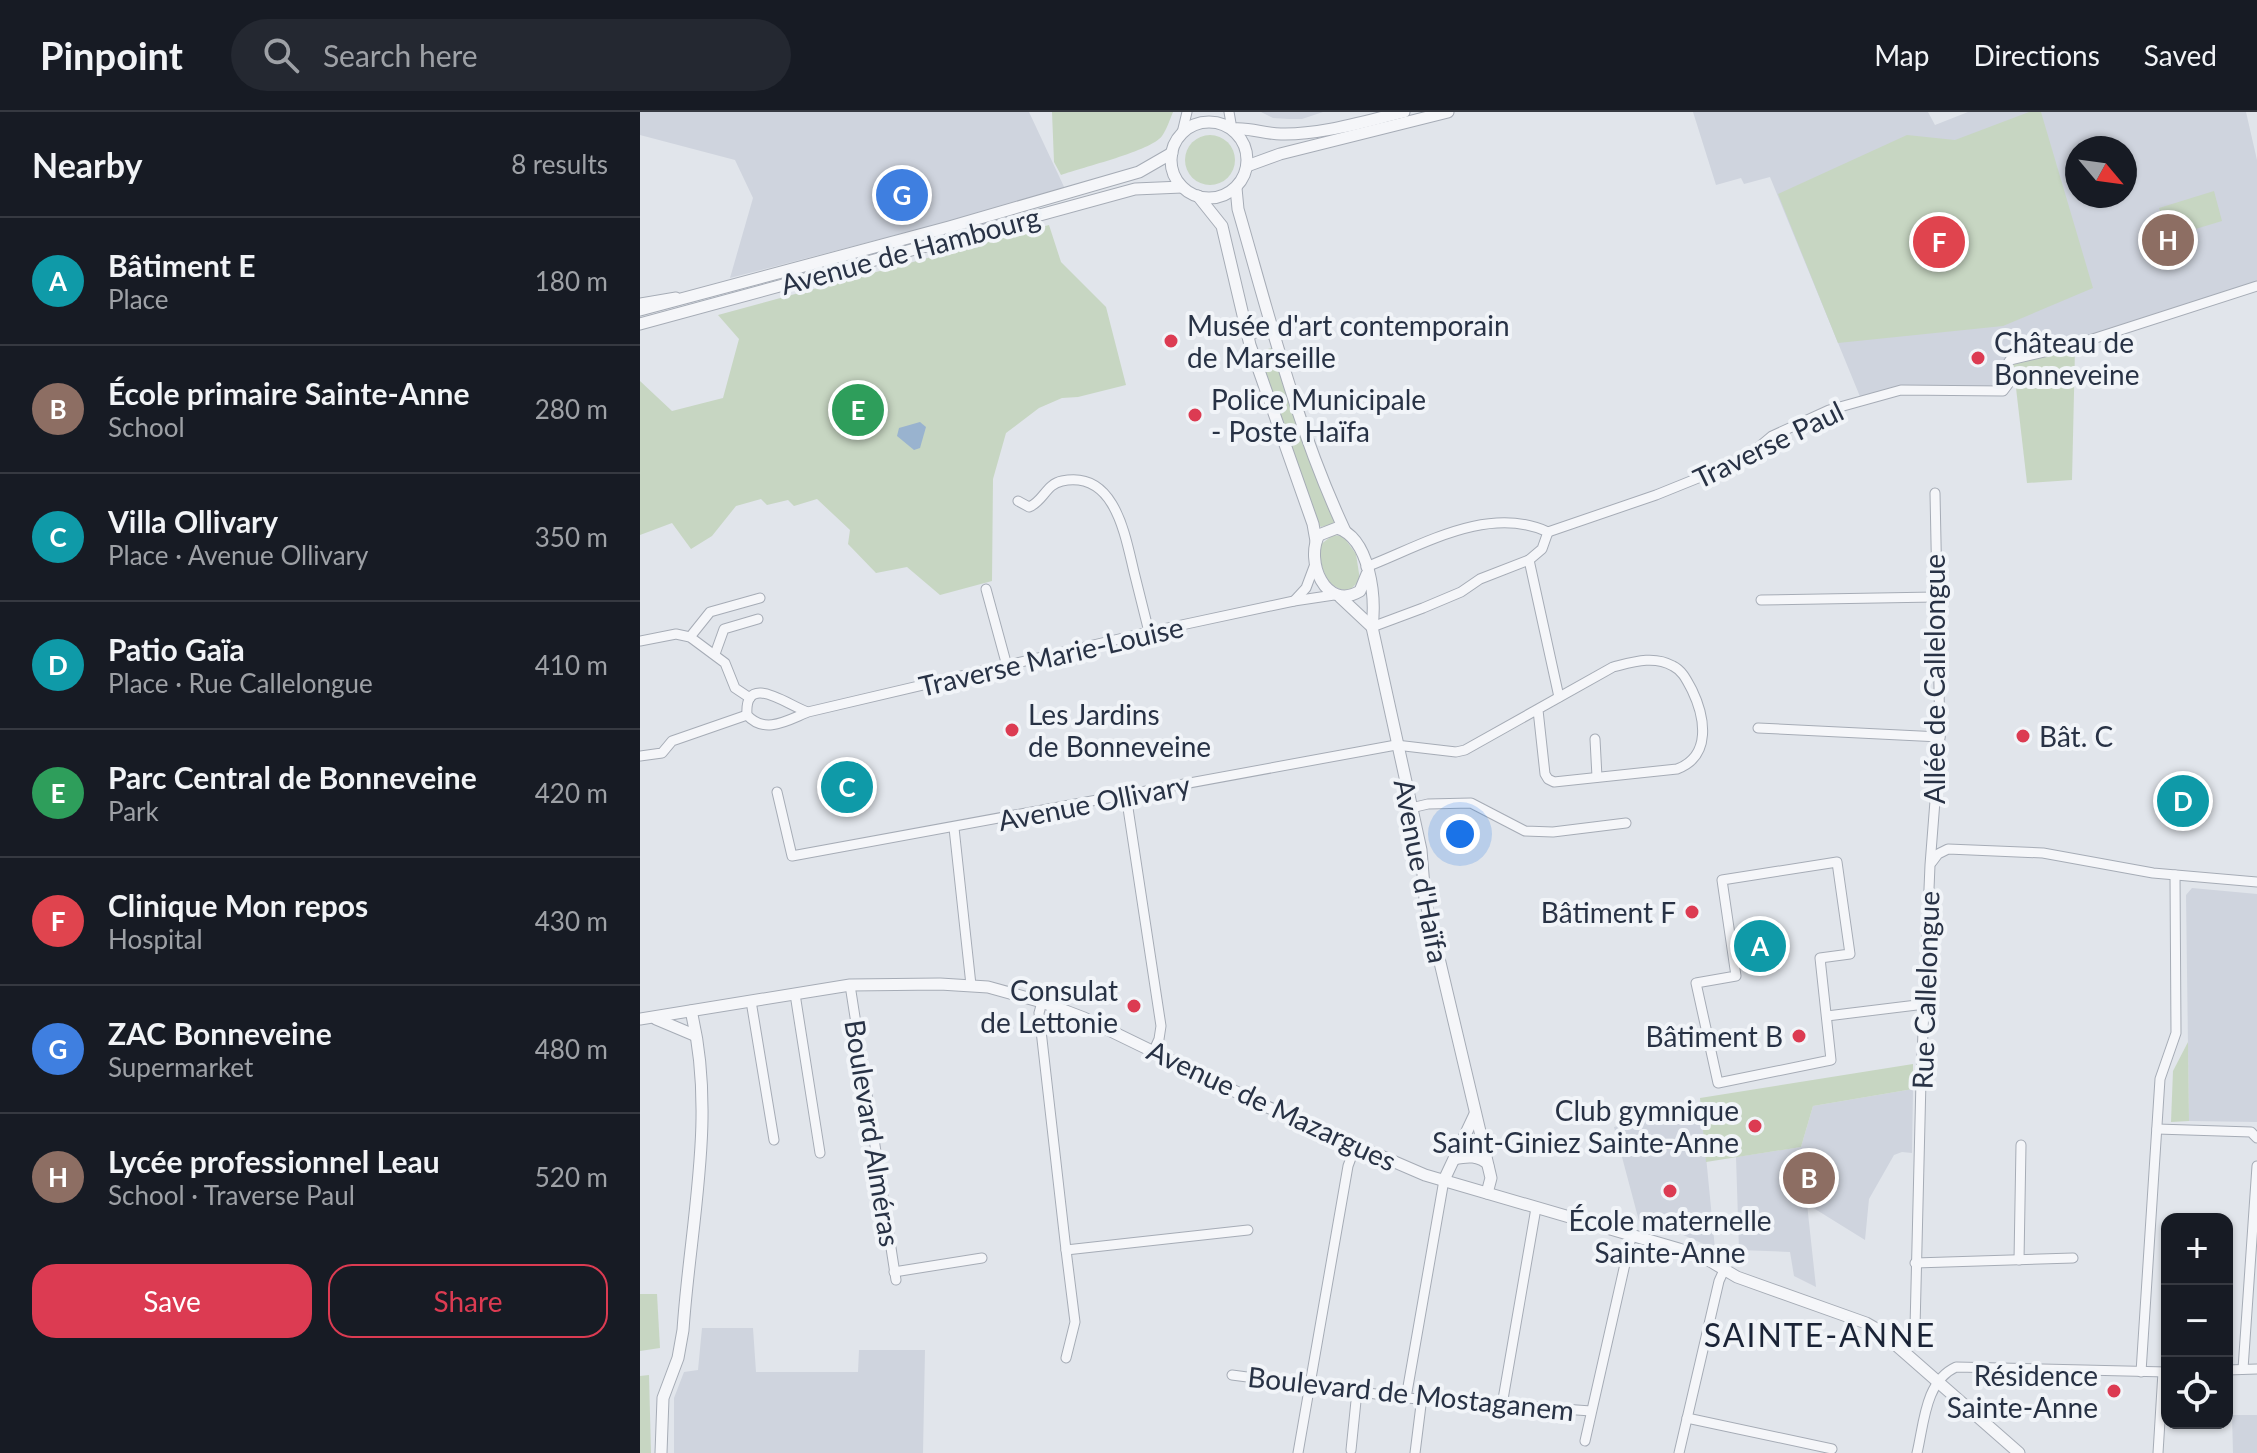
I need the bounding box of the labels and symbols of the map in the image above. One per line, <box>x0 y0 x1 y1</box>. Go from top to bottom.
north arrow <box>2065 136 2137 208</box>
pin: G <box>876 165 928 225</box>
street label: Avenue de Hambourg <box>777 199 1043 301</box>
pin: H <box>2142 210 2194 270</box>
pin: F <box>1913 212 1965 272</box>
place label: Musée d'art contemporain de Marseille <box>1187 308 1510 374</box>
place label: Château de Bonneveine <box>1994 325 2139 391</box>
marker: Musée d'art contemporain de Marseille <box>1162 332 1180 350</box>
marker: Château de Bonneveine <box>1969 349 1987 367</box>
pin: E <box>832 380 884 440</box>
place label: Police Municipale - Poste Haïfa <box>1211 382 1426 448</box>
street label: Traverse Paul <box>1687 393 1849 495</box>
marker: Police Municipale - Poste Haïfa <box>1186 406 1204 424</box>
street label: Allée de Callelongue <box>1917 554 1951 804</box>
street label: Traverse Marie-Louise <box>916 609 1186 703</box>
place label: Les Jardins de Bonneveine <box>1028 697 1211 763</box>
place label: Bât. C <box>2039 719 2113 753</box>
marker: Les Jardins de Bonneveine <box>1003 721 1021 739</box>
marker: Bât. C <box>2014 727 2032 745</box>
pin: C <box>821 757 873 817</box>
street label: Avenue Ollivary <box>995 767 1193 837</box>
pin: D <box>2157 771 2209 831</box>
street label: Avenue d'Haïfa <box>1388 776 1456 966</box>
your location <box>1440 814 1480 854</box>
street label: Rue Callelongue <box>1905 890 1945 1090</box>
place label: Bâtiment F <box>1541 895 1676 929</box>
marker: Bâtiment F <box>1683 903 1701 921</box>
pin: A <box>1734 916 1786 976</box>
place label: Consulat de Lettonie <box>980 973 1118 1039</box>
marker: Consulat de Lettonie <box>1125 997 1143 1015</box>
street label: Boulevard Alméras <box>838 1017 908 1249</box>
place label: Bâtiment B <box>1646 1019 1783 1053</box>
marker: Bâtiment B <box>1790 1027 1808 1045</box>
street label: Avenue de Mazargues <box>1142 1032 1402 1178</box>
place label: Club gymnique Saint-Giniez Sainte-Anne <box>1432 1093 1739 1159</box>
marker: Club gymnique Saint-Giniez Sainte-Anne <box>1746 1117 1764 1135</box>
pin: B <box>1783 1148 1835 1208</box>
marker: École maternelle Sainte-Anne <box>1661 1182 1679 1200</box>
place label: École maternelle Sainte-Anne <box>1568 1203 1772 1269</box>
district label: SAINTE-ANNE <box>1704 1315 1936 1354</box>
place label: Résidence Sainte-Anne <box>1947 1358 2098 1424</box>
street label: Boulevard de Mostaganem <box>1246 1359 1576 1427</box>
marker: Résidence Sainte-Anne <box>2105 1382 2123 1400</box>

